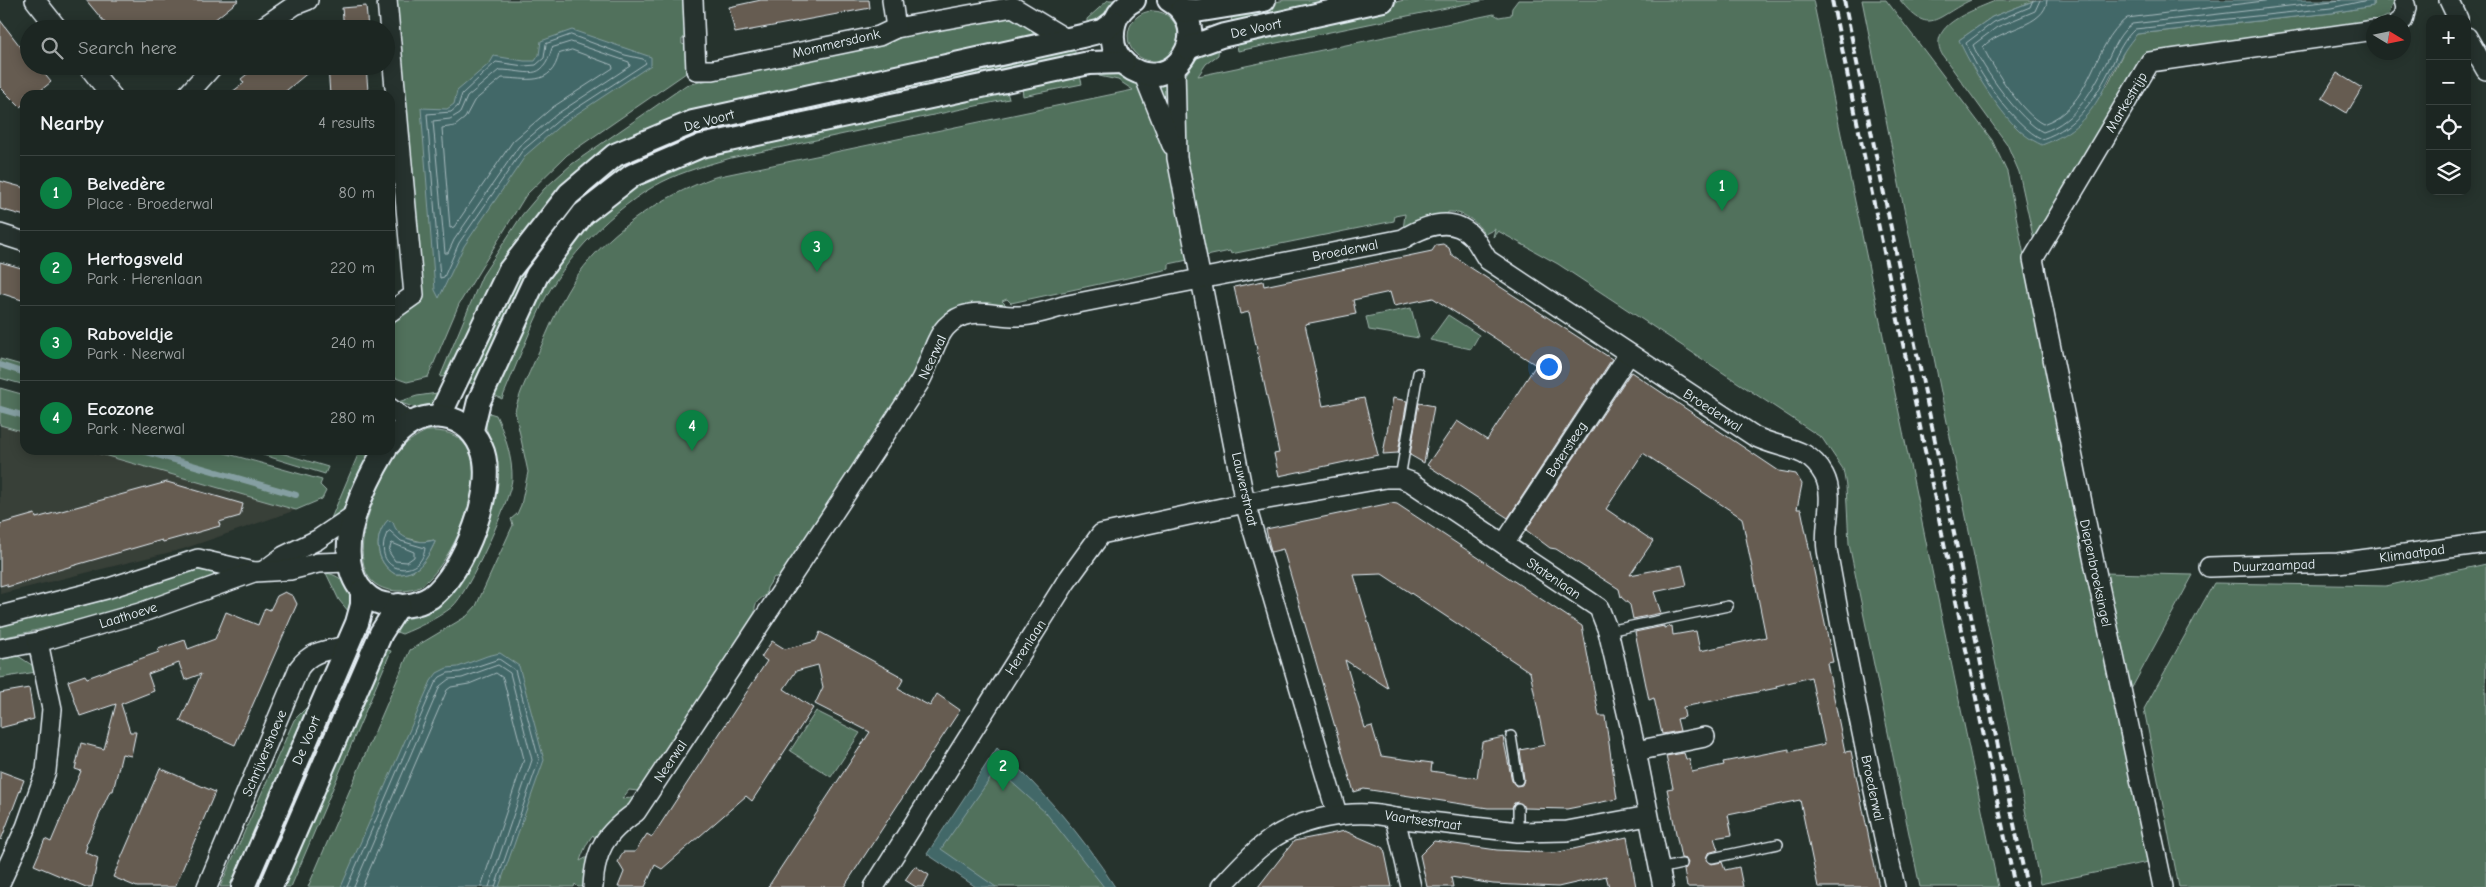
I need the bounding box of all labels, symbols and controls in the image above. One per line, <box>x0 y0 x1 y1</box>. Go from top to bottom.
street label: De Voort <box>1229 15 1284 42</box>
north arrow <box>2366 15 2411 60</box>
map controls <box>2426 15 2471 195</box>
button: + <box>2426 15 2471 60</box>
search box <box>20 20 395 75</box>
street label: Mommersdonk <box>790 25 882 62</box>
icon: search <box>38 34 66 62</box>
text: Search here <box>78 37 177 59</box>
button: − <box>2426 60 2471 105</box>
street label: Markestrijp <box>2102 69 2151 135</box>
street label: De Voort <box>682 105 737 135</box>
button: locate <box>2426 105 2471 150</box>
text: Nearby <box>40 111 104 135</box>
text: 4 results <box>318 114 375 132</box>
button: layers <box>2426 150 2471 195</box>
pin: 1 <box>1706 170 1738 211</box>
text: Belvedère <box>87 173 165 195</box>
text: 1 <box>53 184 59 202</box>
text: 80 m <box>338 184 375 202</box>
text: Place · Broederwal <box>87 195 213 213</box>
pin: 3 <box>801 231 833 272</box>
street label: Broederwal <box>1311 236 1380 265</box>
text: Hertogsveld <box>87 248 183 270</box>
text: 2 <box>52 259 60 277</box>
text: 220 m <box>330 259 375 277</box>
text: Park · Herenlaan <box>87 270 203 288</box>
text: Raboveldje <box>87 323 173 345</box>
street label: Neerwal <box>915 332 950 382</box>
text: 3 <box>52 334 60 352</box>
text: 240 m <box>331 334 375 352</box>
text: Park · Neerwal <box>87 345 185 363</box>
your location <box>1536 354 1562 380</box>
street label: Broederwal <box>1680 385 1745 436</box>
text: Ecozone <box>87 398 154 420</box>
text: 4 <box>52 409 60 427</box>
text: 280 m <box>330 409 375 427</box>
pin: 4 <box>676 410 708 451</box>
street label: Botersteeg <box>1542 418 1591 480</box>
text: Park · Neerwal <box>87 420 185 438</box>
street label: Lauwerstraat <box>1228 450 1261 529</box>
street label: Diepenbroeksingel <box>2076 518 2115 628</box>
street label: Klimaatpad <box>2378 540 2446 567</box>
street label: Statenlaan <box>1523 554 1584 603</box>
street label: Duurzaampad <box>2232 556 2316 575</box>
street label: Laathoeve <box>97 599 159 632</box>
street label: Herenlaan <box>1001 616 1050 678</box>
street label: Schrijvershoeve <box>239 707 290 799</box>
street label: De Voort <box>289 712 325 767</box>
street label: Neerwal <box>650 737 691 786</box>
pin: 2 <box>987 750 1019 791</box>
street label: Broederwal <box>1857 754 1888 823</box>
street label: Vaartsestraat <box>1384 807 1463 834</box>

